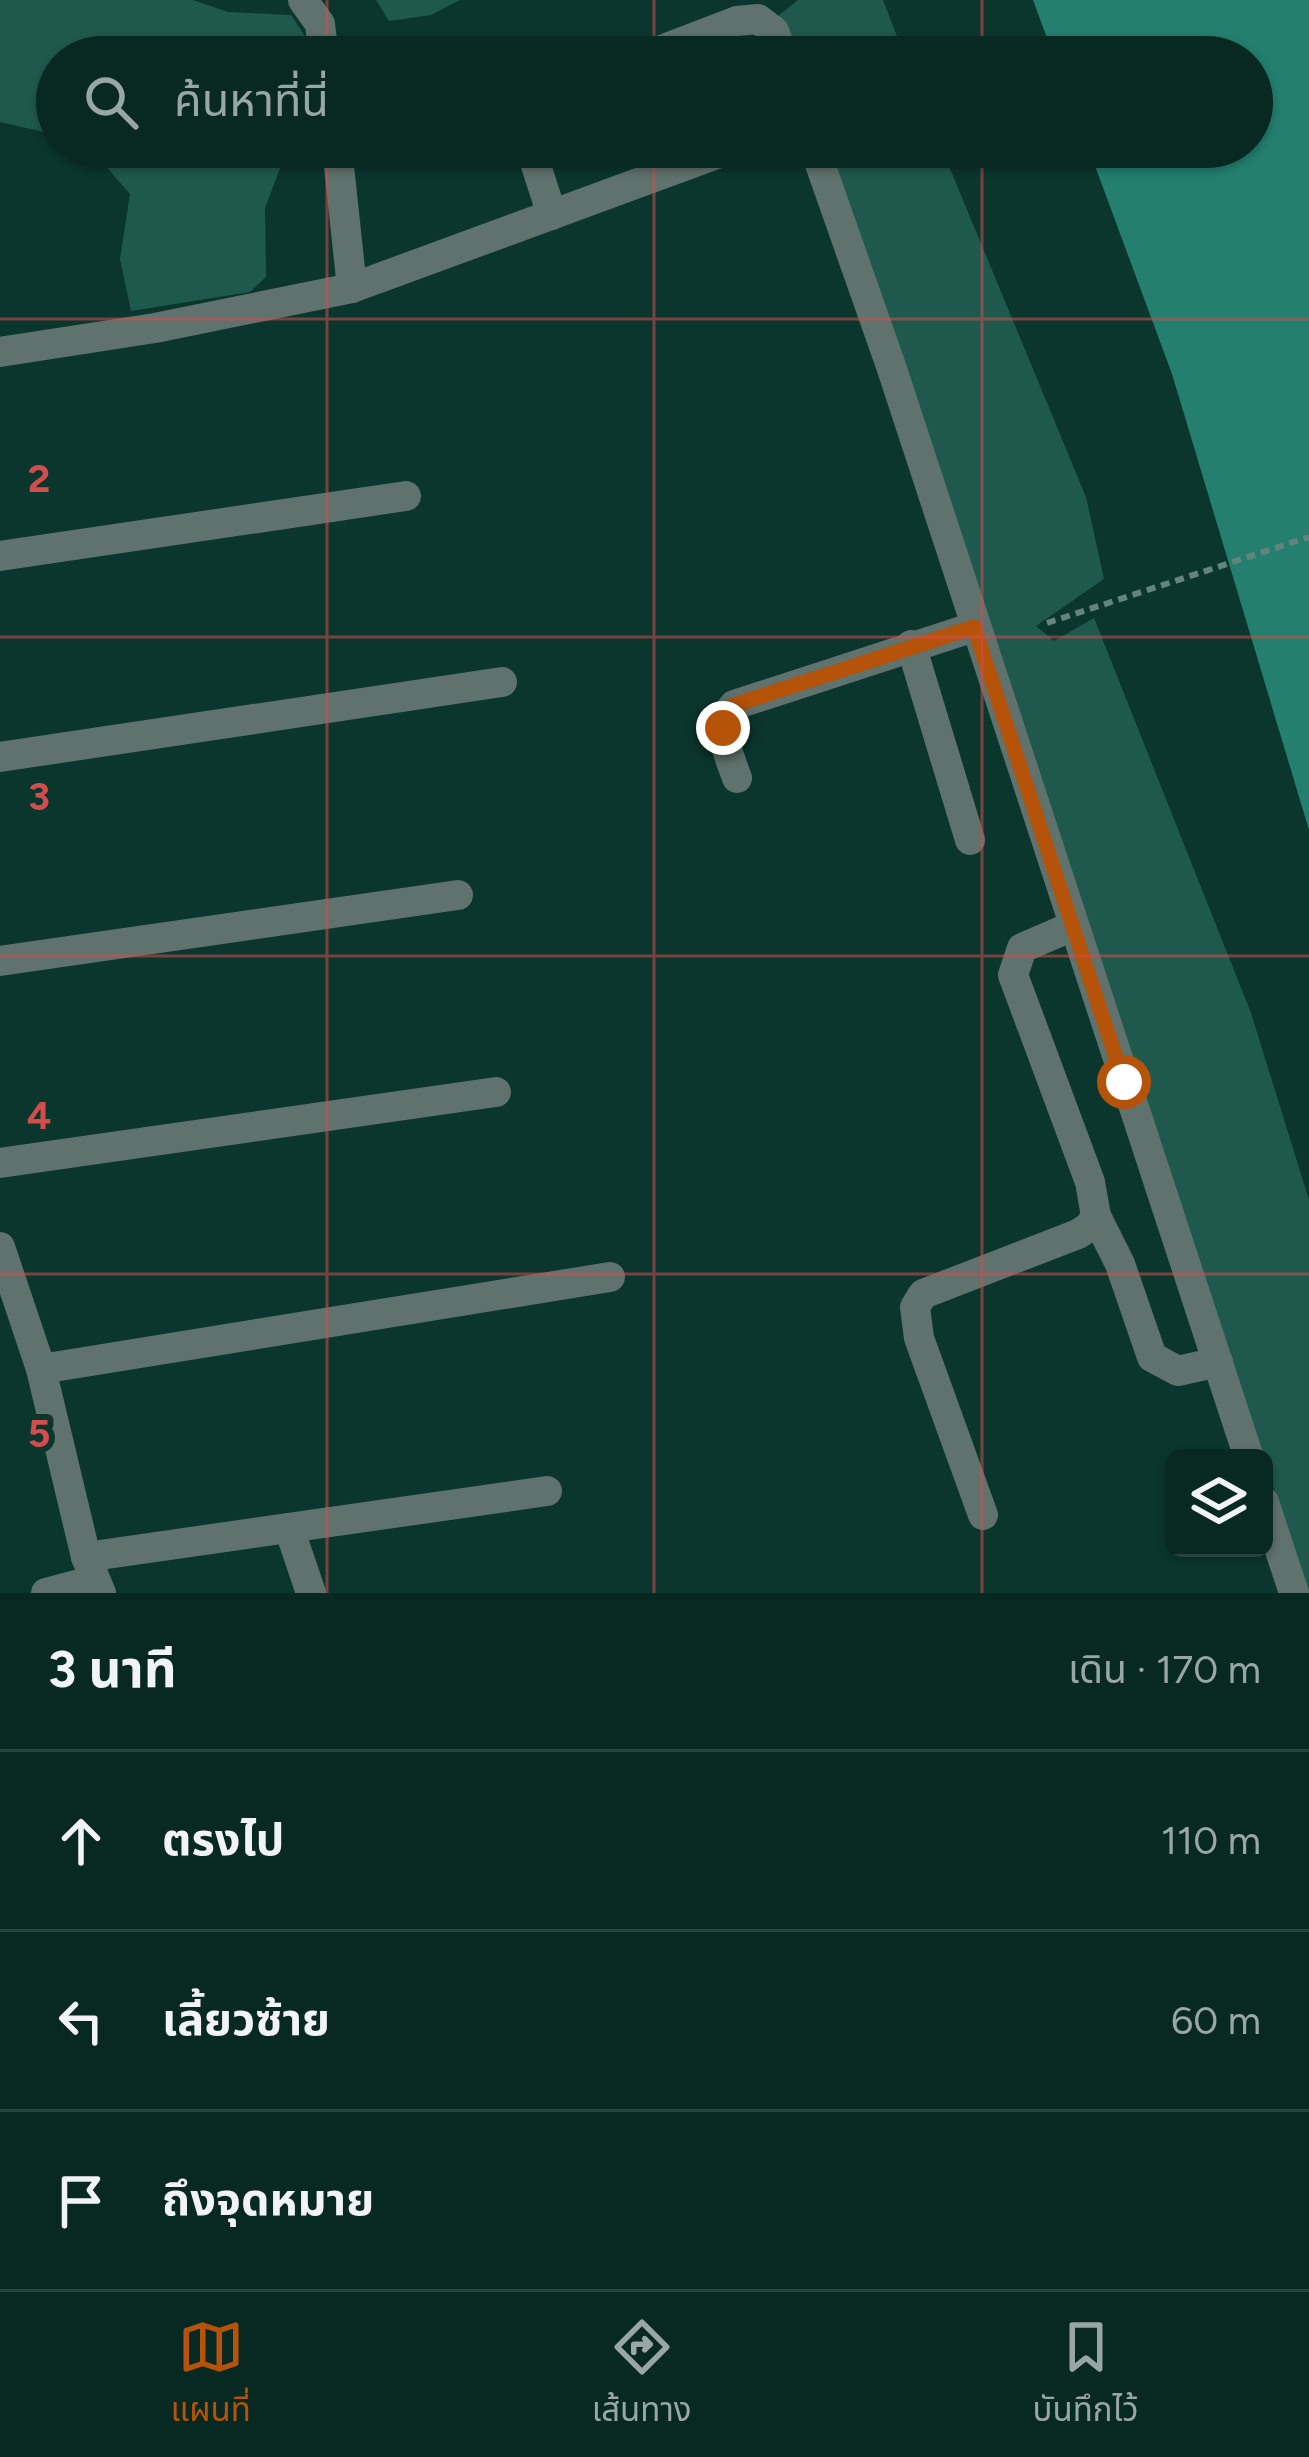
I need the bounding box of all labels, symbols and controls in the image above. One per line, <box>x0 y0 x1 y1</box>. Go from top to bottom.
search box <box>36 36 1273 168</box>
icon: search <box>78 69 144 135</box>
text: ค้นหาที่นี่ <box>174 73 329 127</box>
text: 2 <box>28 455 50 502</box>
route end <box>696 701 750 755</box>
text: 3 <box>28 773 50 820</box>
route start <box>1097 1055 1151 1109</box>
text: 4 <box>27 1092 51 1139</box>
text: 5 <box>28 1410 50 1457</box>
map controls <box>1165 1449 1273 1557</box>
button: layers <box>1165 1449 1273 1557</box>
text: 3 นาที <box>48 1639 176 1700</box>
text: เดิน · 170 m <box>1068 1646 1261 1693</box>
icon: ahead <box>48 1808 114 1874</box>
text: ตรงไป <box>162 1812 284 1866</box>
text: 110 m <box>1161 1817 1261 1864</box>
icon: left <box>48 1988 114 2054</box>
text: เลี้ยวซ้าย <box>162 1992 330 2046</box>
text: 60 m <box>1171 1997 1261 2044</box>
icon: arrive <box>48 2168 114 2234</box>
text: ถึงจุดหมาย <box>162 2172 374 2226</box>
tab: แผนที่ <box>170 2314 251 2436</box>
tab: เส้นทาง <box>592 2314 692 2436</box>
tab: บันทึกไว้ <box>1033 2314 1139 2436</box>

